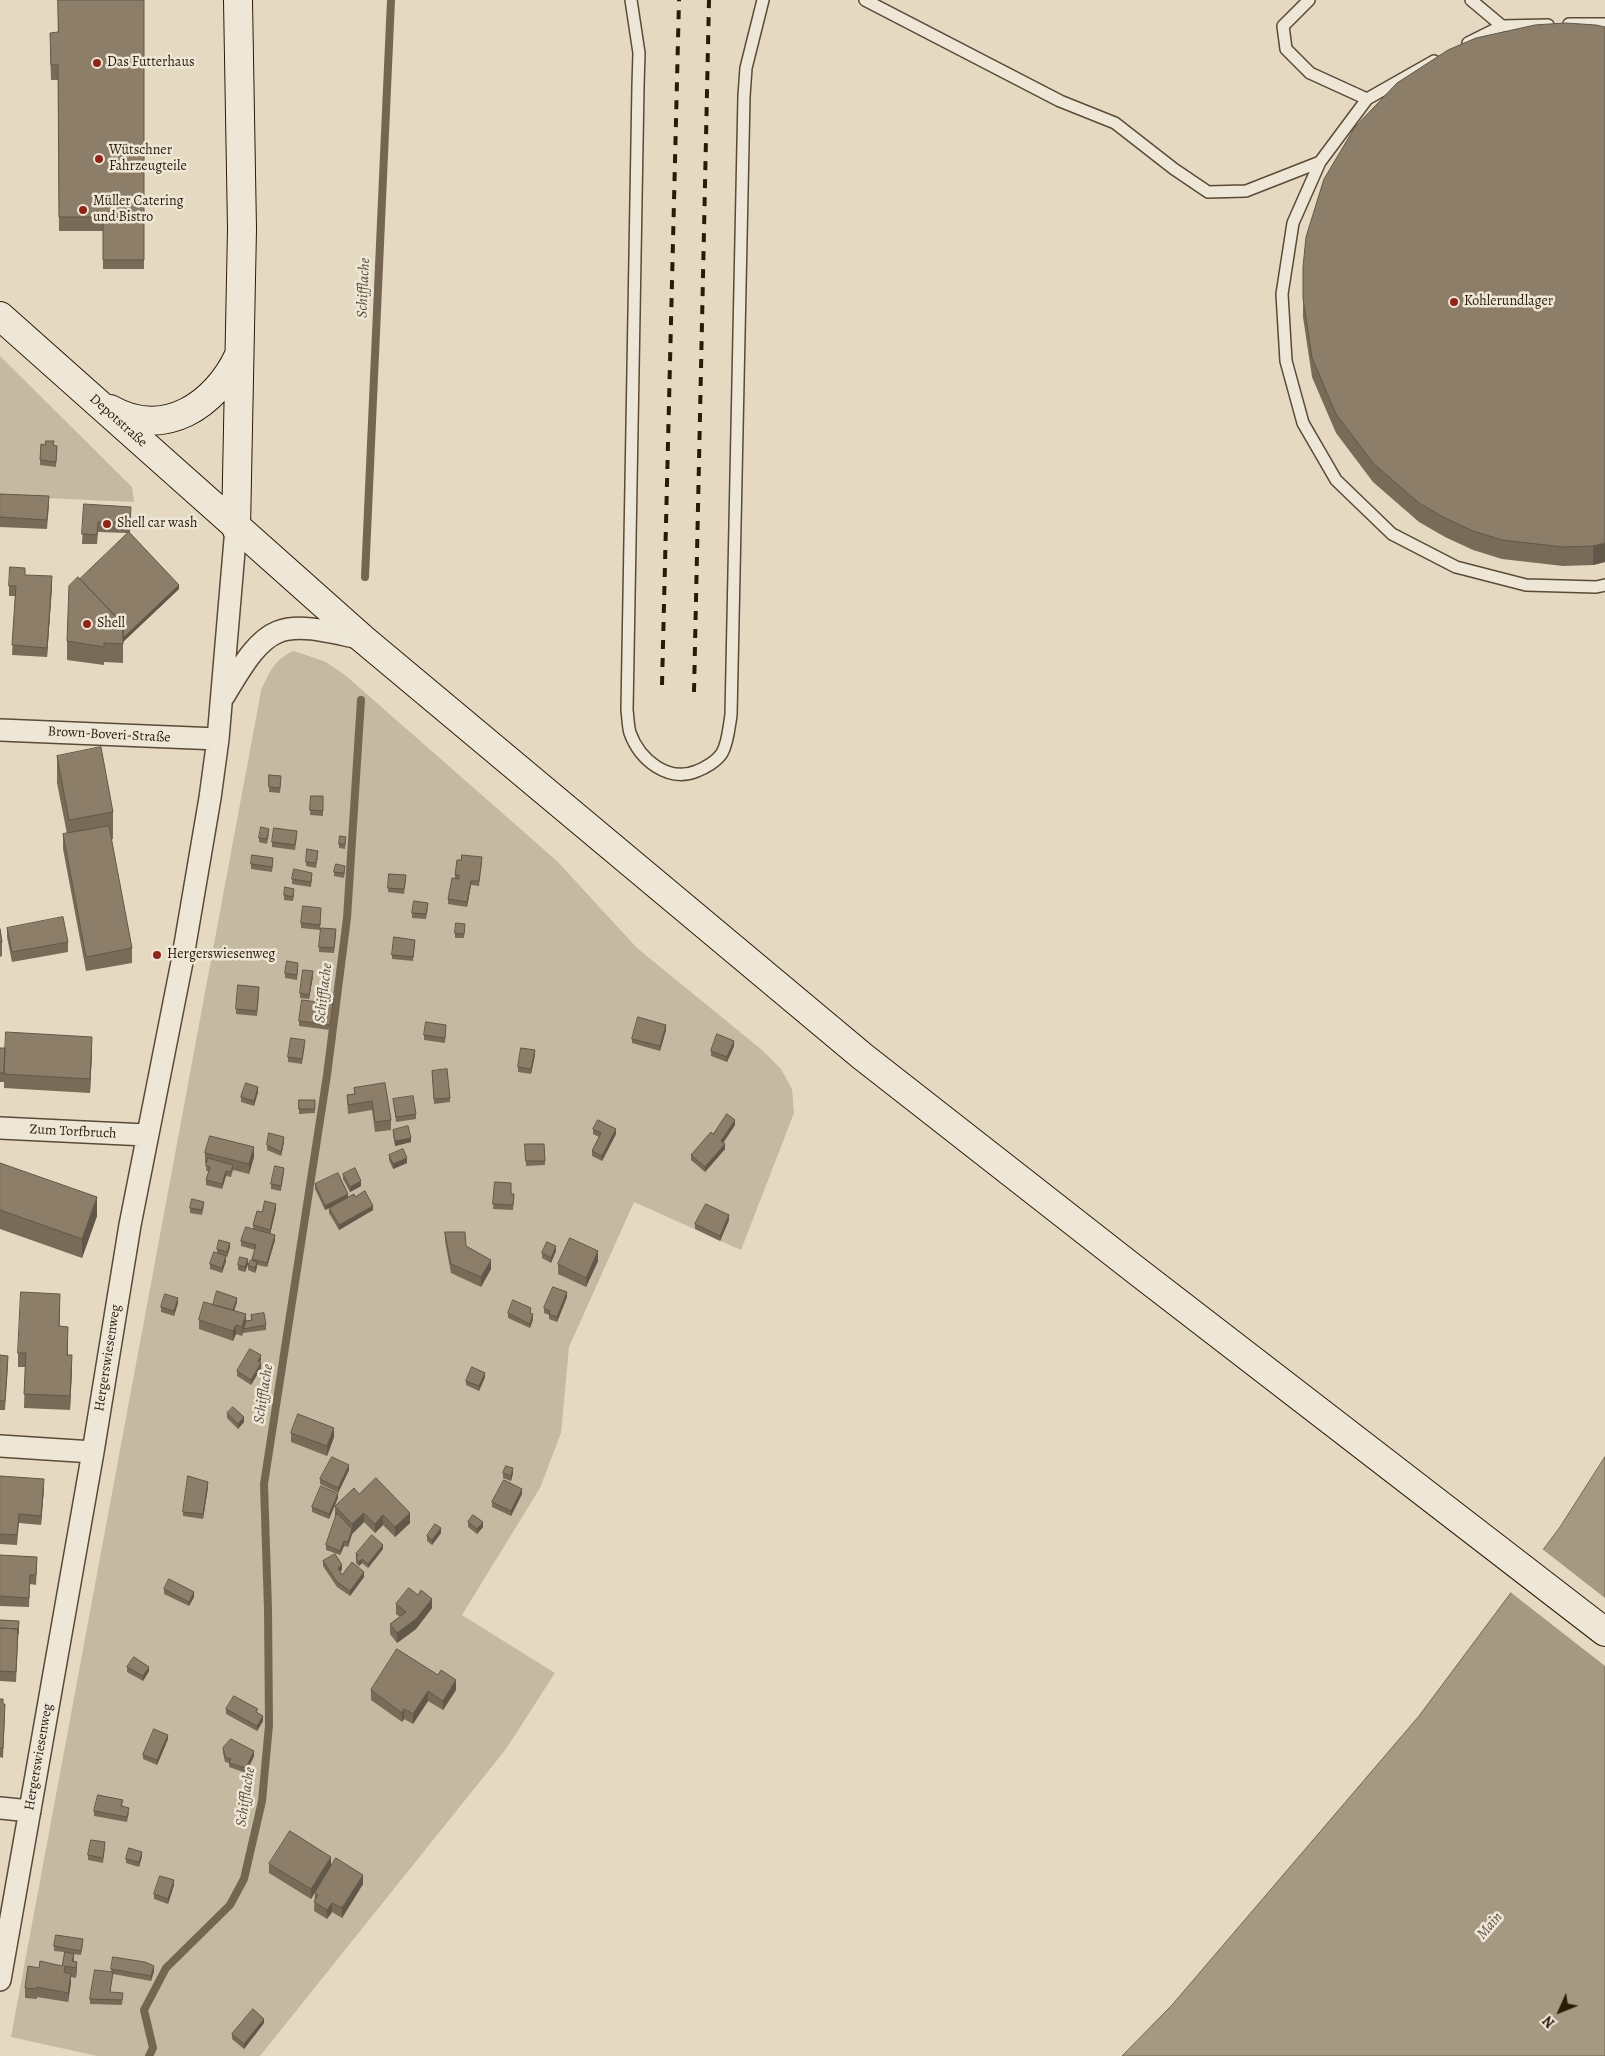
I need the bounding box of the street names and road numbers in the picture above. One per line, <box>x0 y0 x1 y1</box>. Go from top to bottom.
street label: Depotstraße <box>86 391 150 451</box>
street label: Brown-Boveri-Straße <box>47 723 171 747</box>
street label: Zum Torfbruch <box>29 1121 117 1143</box>
street label: Hergerswiesenweg <box>91 1303 125 1413</box>
street label: Hergerswiesenweg <box>21 1702 57 1812</box>

